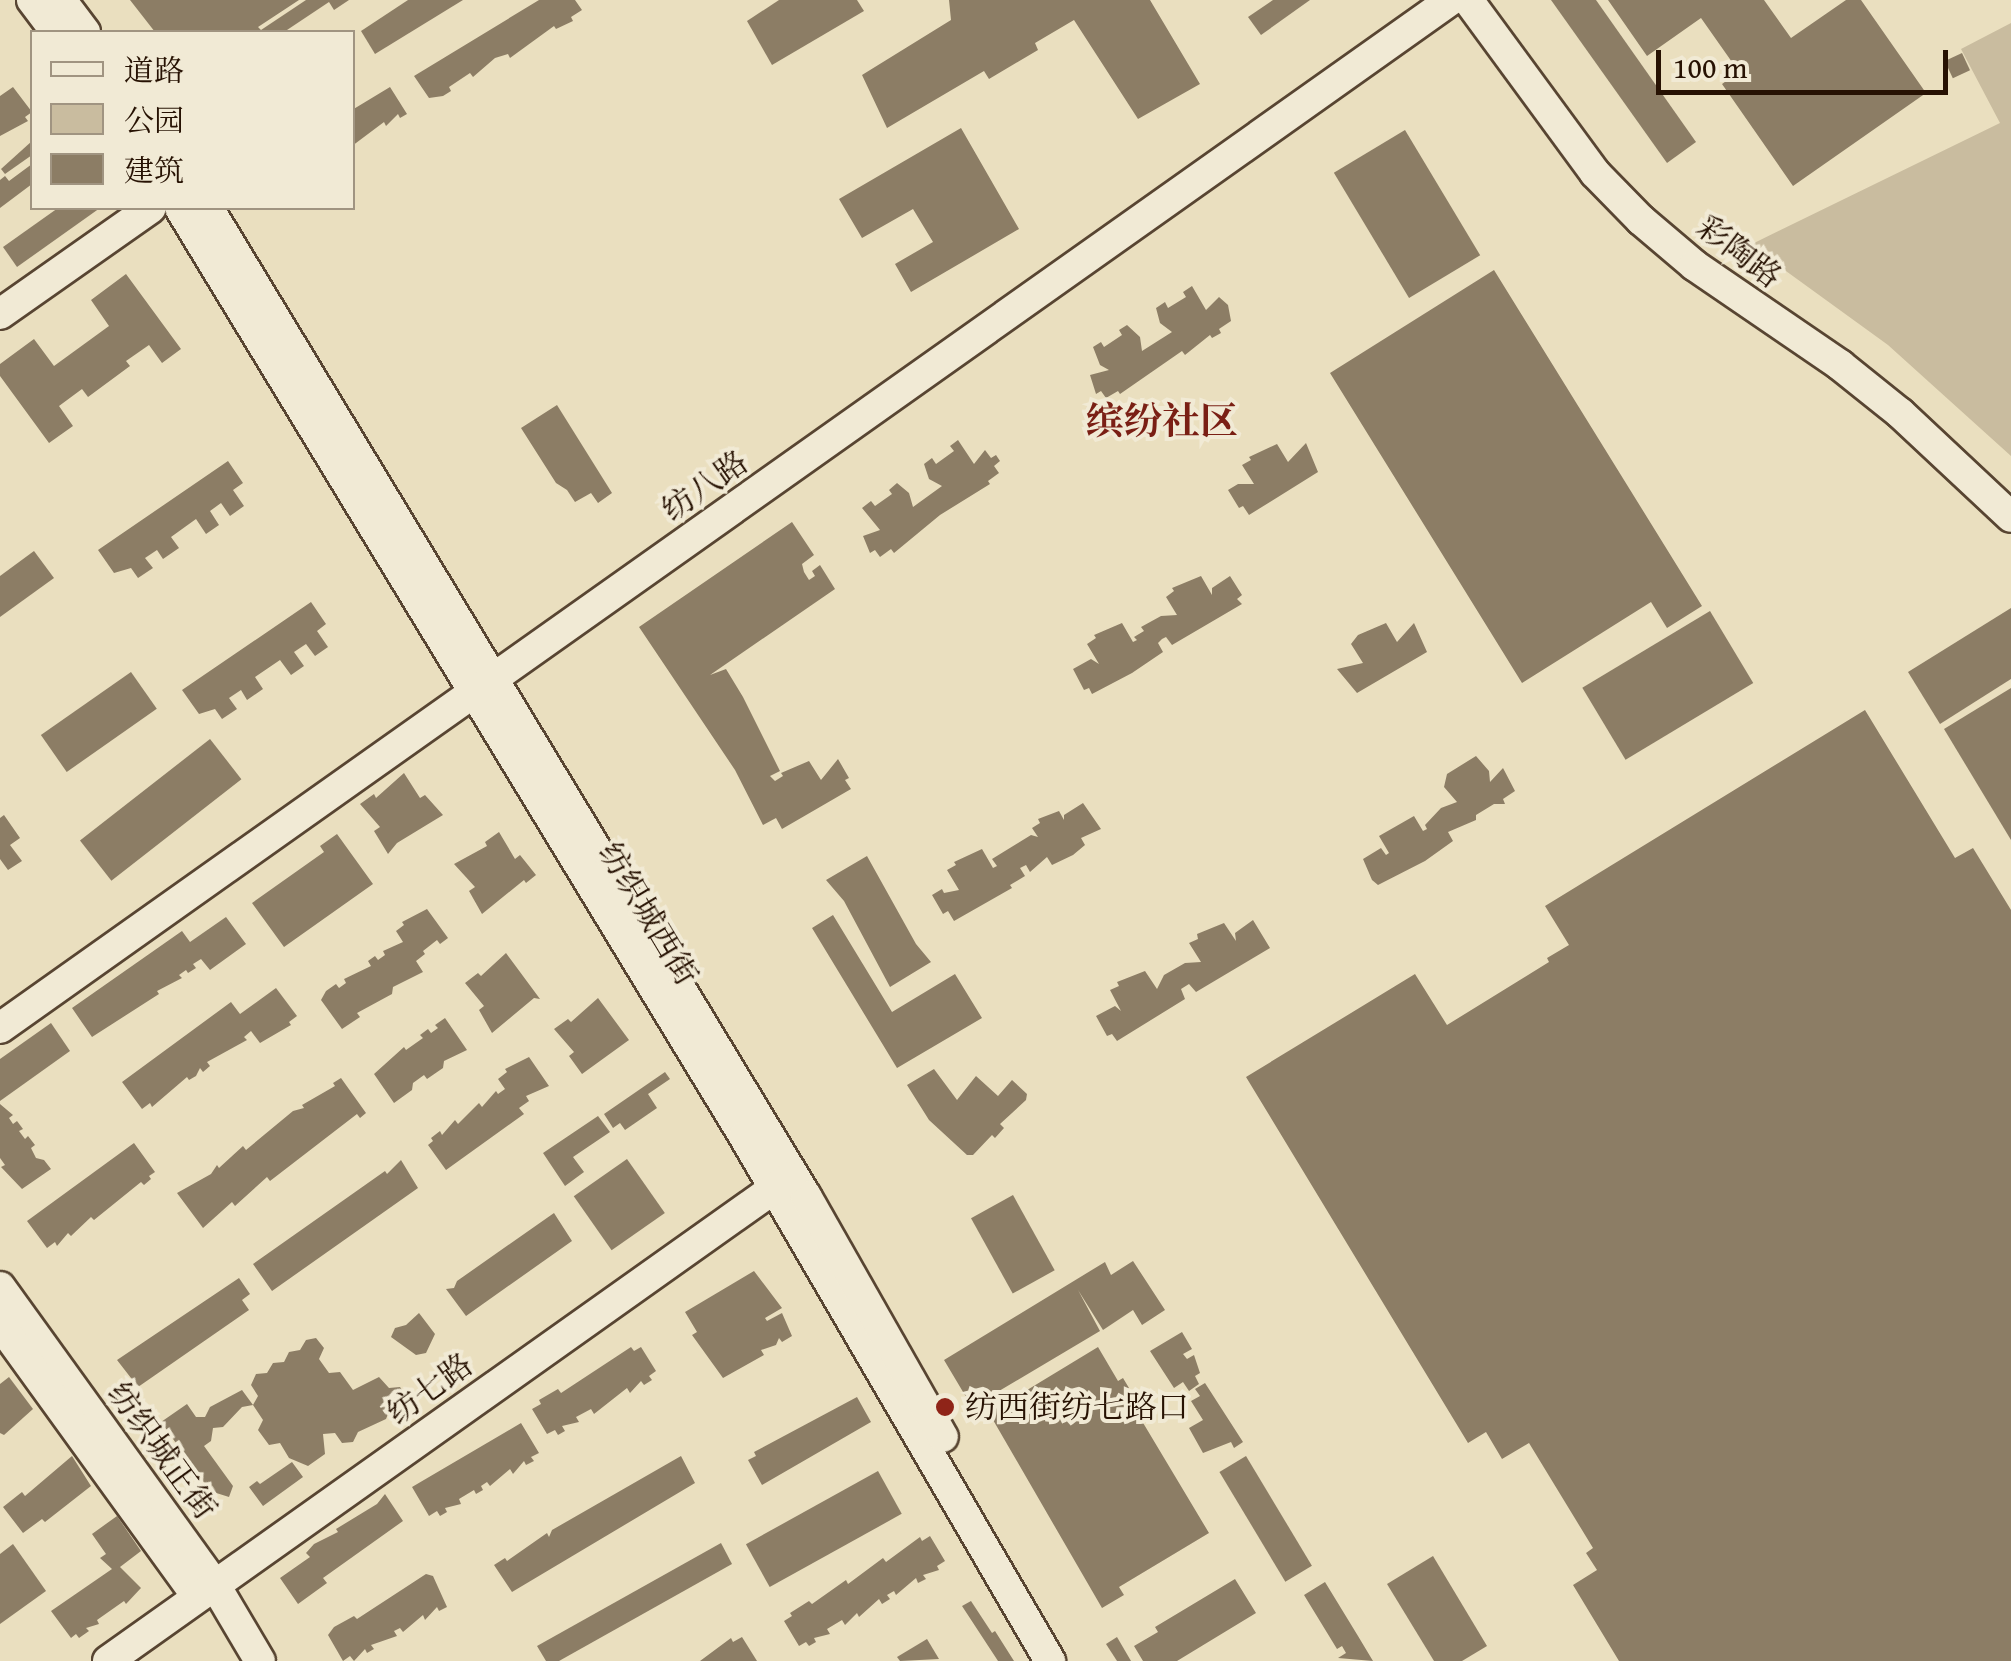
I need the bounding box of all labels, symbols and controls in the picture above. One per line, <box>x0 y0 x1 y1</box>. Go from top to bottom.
legend <box>30 30 355 210</box>
scale bar <box>1661 30 1954 92</box>
text: 100 m <box>1673 45 1747 89</box>
text: 道路 <box>124 48 184 92</box>
text: 公园 <box>124 98 184 142</box>
text: 建筑 <box>124 148 184 192</box>
street label: 彩陶路 <box>1689 208 1789 296</box>
district label: 缤纷社区 <box>1086 398 1238 444</box>
street label: 纺八路 <box>655 443 755 529</box>
street label: 纺织城西街 <box>590 836 706 992</box>
street label: 纺七路 <box>380 1345 480 1433</box>
street label: 纺织城正街 <box>99 1375 225 1527</box>
place label: 纺西街纺七路口 <box>965 1388 1189 1426</box>
marker: 纺西街纺七路口 <box>934 1396 956 1418</box>

